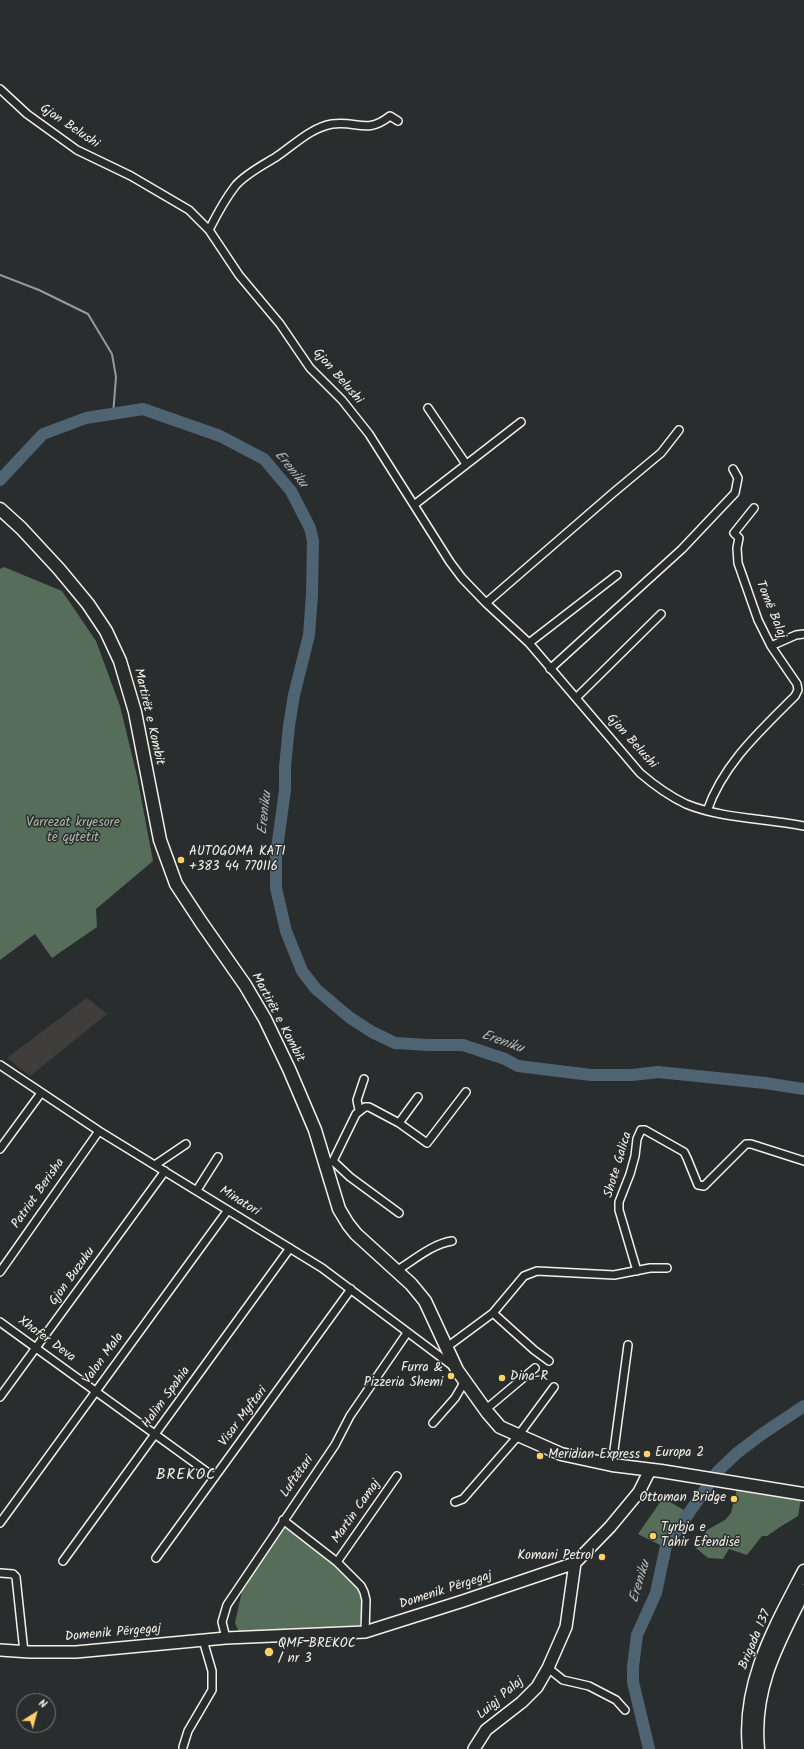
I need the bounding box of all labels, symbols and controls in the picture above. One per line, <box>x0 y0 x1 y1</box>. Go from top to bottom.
street label: Gjon Belushi <box>36 101 102 153</box>
street label: Gjon Belushi <box>309 346 365 408</box>
water label: Ereniku <box>270 448 310 492</box>
street label: Tomë Balaj <box>751 579 789 641</box>
street label: Martirët e Kombit <box>129 667 167 767</box>
street label: Gjon Belushi <box>602 711 660 773</box>
water label: Ereniku <box>255 791 277 835</box>
park label: Varrezat kryesore të qytetit <box>26 816 120 847</box>
place label: AUTOGOMA KATI +383 44 770116 <box>189 845 285 876</box>
marker: AUTOGOMA KATI +383 44 770116 <box>176 855 186 865</box>
street label: Martirët e Kombit <box>247 971 307 1065</box>
water label: Ereniku <box>479 1028 525 1058</box>
street label: Shote Galica <box>602 1130 636 1200</box>
street label: Patriot Berisha <box>9 1156 69 1232</box>
street label: Minatori <box>216 1184 262 1220</box>
street label: Gjon Buzuku <box>47 1245 99 1309</box>
street label: Xhafer Deva <box>14 1314 78 1366</box>
street label: Valon Mala <box>80 1330 128 1388</box>
place label: Furra & Pizzeria Shemi <box>364 1361 443 1392</box>
street label: Halim Spahia <box>140 1364 194 1432</box>
place label: Dina-R <box>510 1370 548 1386</box>
marker: Furra & Pizzeria Shemi <box>446 1371 456 1381</box>
marker: Dina-R <box>497 1373 507 1383</box>
street label: Visar Myftari <box>216 1384 272 1450</box>
place label: Europa 2 <box>655 1446 704 1462</box>
place label: Meridian Express <box>548 1448 640 1464</box>
marker: Europa 2 <box>642 1449 652 1459</box>
marker: Meridian Express <box>535 1451 545 1461</box>
street label: Luftëtari <box>278 1453 318 1501</box>
district label: BREKOC <box>156 1467 216 1485</box>
street label: Martin Camaj <box>329 1477 385 1547</box>
place label: Ottoman Bridge <box>639 1491 726 1507</box>
marker: Ottoman Bridge <box>729 1494 739 1504</box>
place label: Tyrbja e Tahir Efendisë <box>661 1521 740 1552</box>
marker: Tyrbja e Tahir Efendisë <box>648 1531 658 1541</box>
place label: Komani Petrol <box>517 1549 594 1565</box>
marker: Komani Petrol <box>597 1552 607 1562</box>
water label: Ereniku <box>627 1559 655 1605</box>
street label: Domenik Përgegaj <box>398 1569 494 1613</box>
street label: Brigada 137 <box>736 1608 776 1672</box>
street label: Domenik Përgegaj <box>64 1622 162 1646</box>
place label: QMF BREKOC / nr 3 <box>278 1637 356 1668</box>
marker: QMF BREKOC / nr 3 <box>263 1646 275 1658</box>
street label: Luigj Palaj <box>474 1674 528 1724</box>
north arrow <box>16 1693 56 1733</box>
text: N <box>34 1695 51 1713</box>

